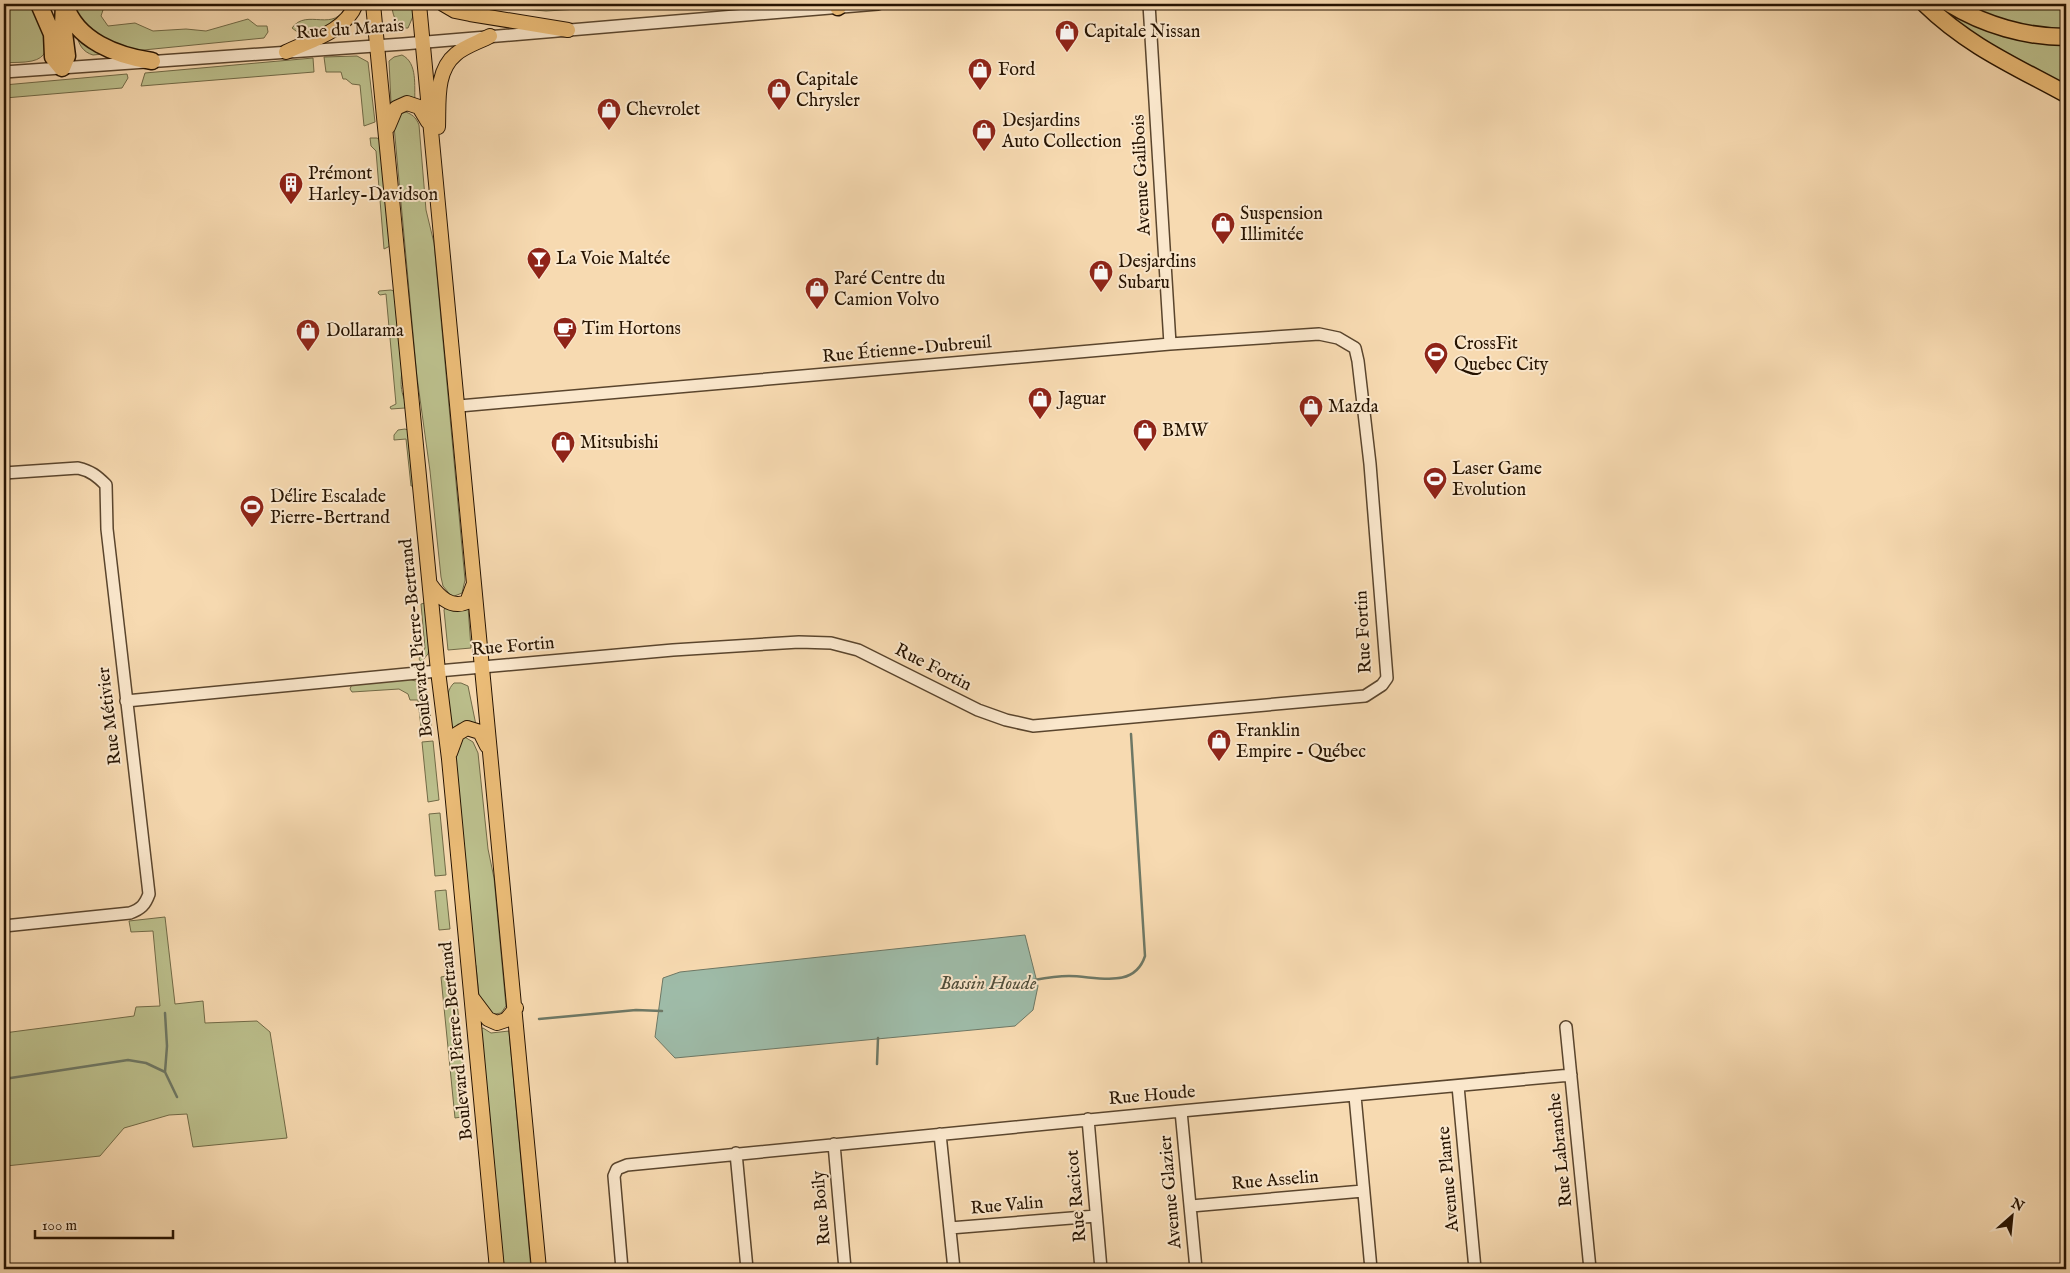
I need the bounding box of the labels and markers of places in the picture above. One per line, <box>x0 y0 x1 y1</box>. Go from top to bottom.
shop icon: Capitale Nissan <box>1054 19 1080 53</box>
place label: Capitale Nissan <box>1084 21 1201 44</box>
shop icon: Ford <box>967 57 993 91</box>
place label: Ford <box>998 59 1036 82</box>
place label: Capitale Chrysler <box>796 69 860 113</box>
shop icon: Capitale Chrysler <box>766 77 792 111</box>
shop icon: Chevrolet <box>596 97 622 131</box>
place label: Chevrolet <box>626 99 700 122</box>
place label: Desjardins Auto Collection <box>1001 110 1122 154</box>
shop icon: Desjardins Auto Collection <box>971 118 997 152</box>
place label: Prémont Harley-Davidson <box>308 163 438 207</box>
building icon: Prémont Harley-Davidson <box>278 171 304 205</box>
place label: Suspension Illimitée <box>1240 203 1323 247</box>
shop icon: Suspension Illimitée <box>1210 211 1236 245</box>
bar icon: La Voie Maltée <box>526 246 552 280</box>
place label: La Voie Maltée <box>556 248 670 271</box>
place label: Desjardins Subaru <box>1118 251 1196 295</box>
shop icon: Desjardins Subaru <box>1088 259 1114 293</box>
place label: Paré Centre du Camion Volvo <box>834 268 945 312</box>
shop icon: Paré Centre du Camion Volvo <box>804 276 830 310</box>
cafe icon: Tim Hortons <box>552 316 578 350</box>
shop icon: Dollarama <box>295 318 321 352</box>
place label: Tim Hortons <box>582 318 681 341</box>
place label: Dollarama <box>326 320 404 343</box>
place label: CrossFit Quebec City <box>1454 333 1549 377</box>
sports icon: CrossFit Quebec City <box>1423 341 1449 375</box>
shop icon: Jaguar <box>1027 386 1053 420</box>
place label: Jaguar <box>1056 388 1107 411</box>
shop icon: Mazda <box>1298 394 1324 428</box>
place label: Mazda <box>1328 396 1379 419</box>
shop icon: BMW <box>1132 418 1158 452</box>
place label: BMW <box>1162 420 1209 443</box>
shop icon: Mitsubishi <box>550 430 576 464</box>
place label: Mitsubishi <box>580 432 659 455</box>
place label: Laser Game Evolution <box>1452 458 1542 502</box>
sports icon: Laser Game Evolution <box>1422 466 1448 500</box>
place label: Délire Escalade Pierre-Bertrand <box>270 486 390 530</box>
sports icon: Délire Escalade Pierre-Bertrand <box>239 494 265 528</box>
place label: Franklin Empire - Québec <box>1236 720 1366 764</box>
shop icon: Franklin Empire - Québec <box>1206 728 1232 762</box>

